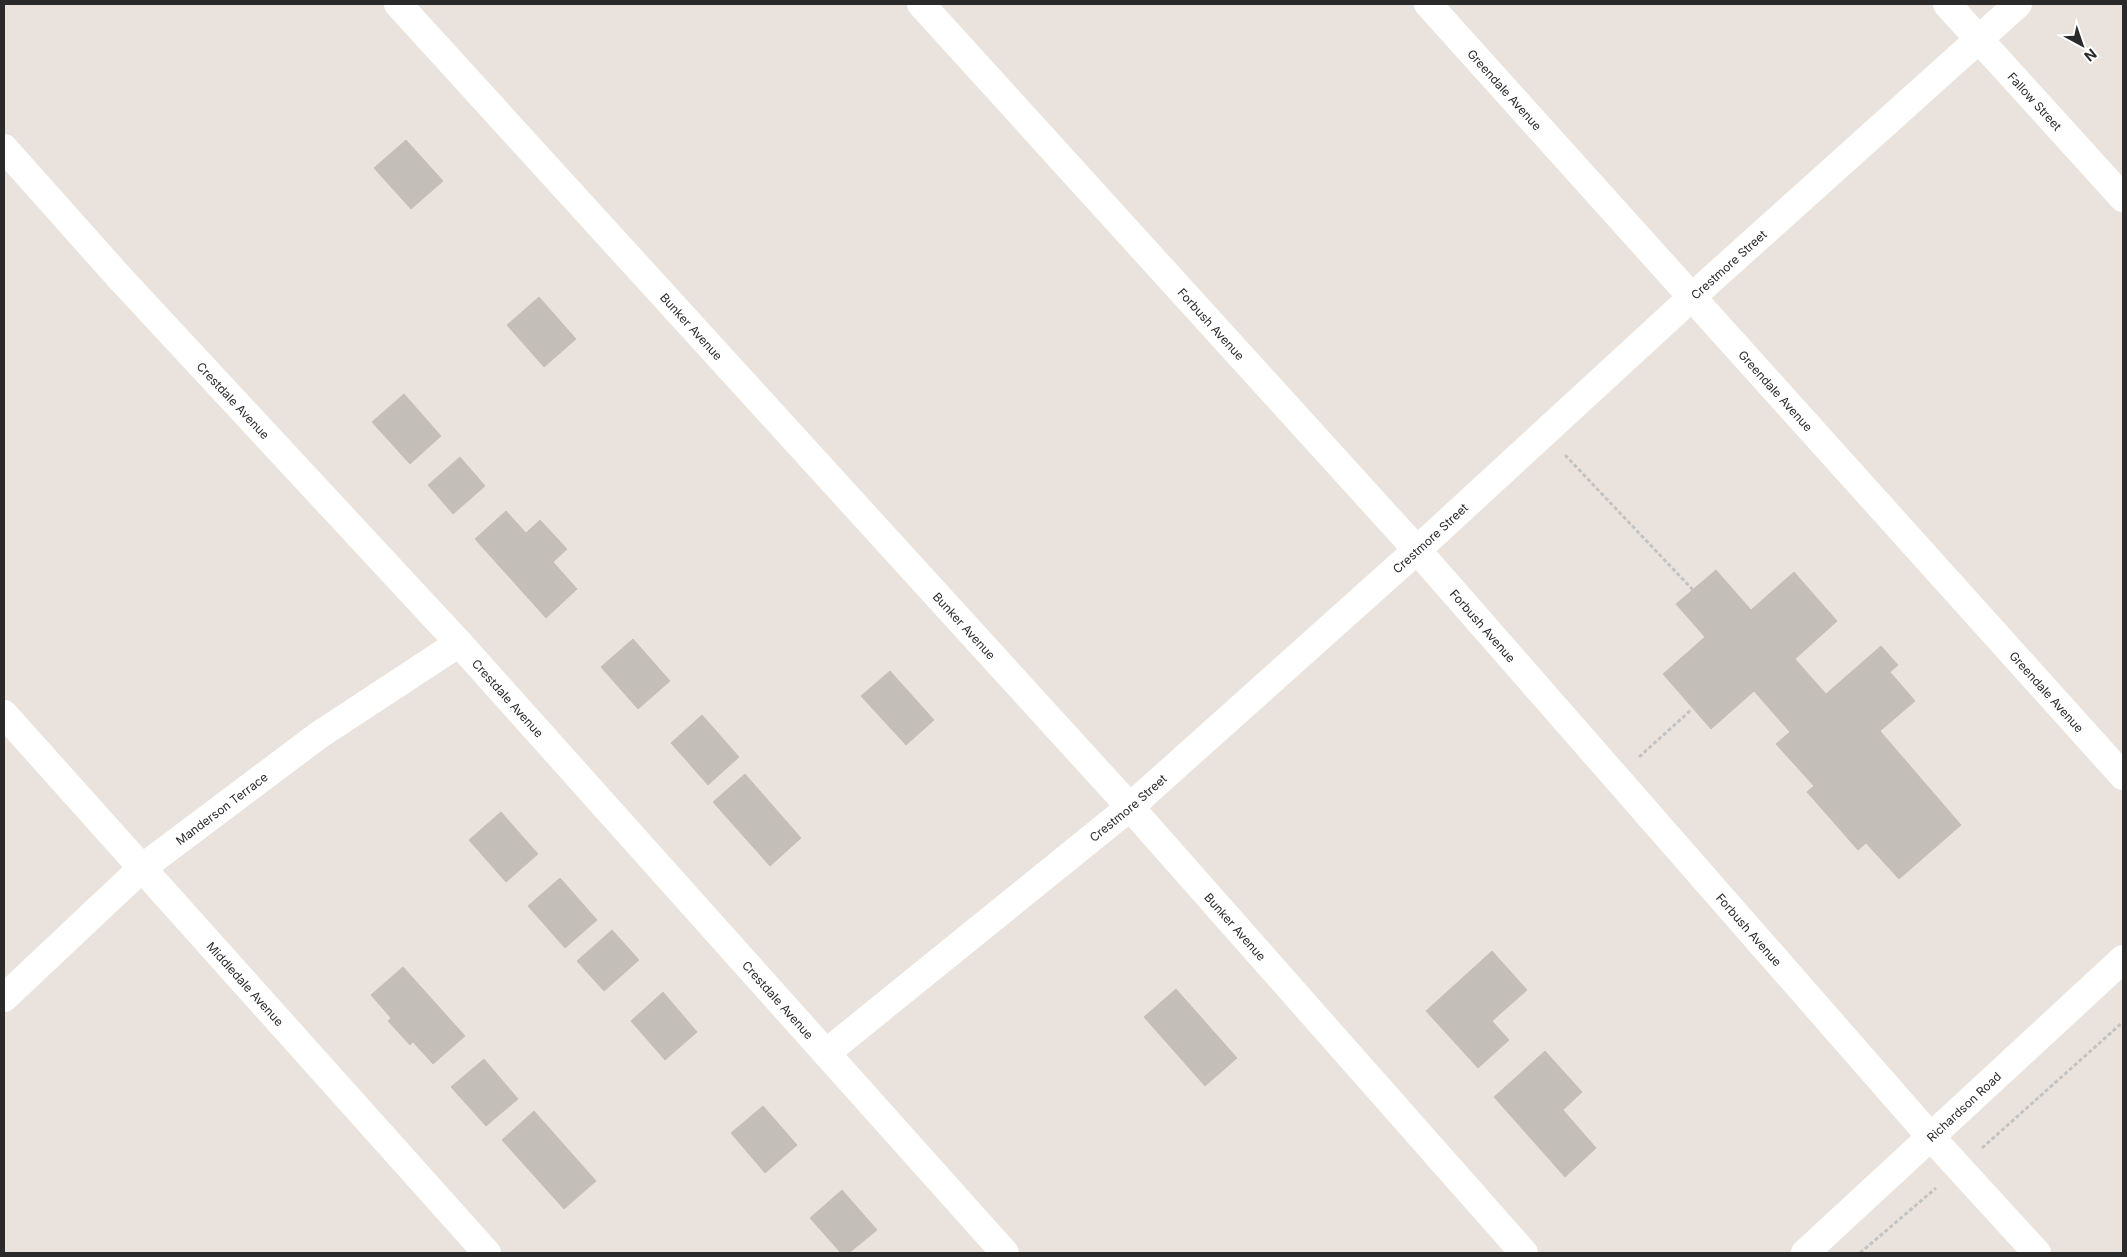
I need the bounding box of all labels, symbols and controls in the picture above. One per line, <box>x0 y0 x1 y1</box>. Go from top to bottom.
north arrow <box>2057 20 2107 70</box>
text: N <box>2081 45 2100 65</box>
street label: Greendale Avenue <box>1465 46 1545 133</box>
street label: Fallow Street <box>2005 69 2065 133</box>
street label: Crestmore Street <box>1687 226 1769 302</box>
street label: Forbush Avenue <box>1175 285 1248 363</box>
street label: Bunker Avenue <box>657 290 726 363</box>
street label: Greendale Avenue <box>1736 347 1816 434</box>
street label: Crestdale Avenue <box>194 359 273 442</box>
street label: Crestmore Street <box>1389 500 1471 576</box>
street label: Forbush Avenue <box>1447 586 1519 665</box>
street label: Bunker Avenue <box>930 589 999 662</box>
street label: Greendale Avenue <box>2007 648 2087 735</box>
street label: Crestdale Avenue <box>469 656 547 740</box>
street label: Manderson Terrace <box>172 769 270 848</box>
street label: Crestmore Street <box>1086 770 1170 845</box>
street label: Bunker Avenue <box>1202 889 1269 963</box>
street label: Forbush Avenue <box>1713 890 1785 969</box>
street label: Middledale Avenue <box>204 938 287 1029</box>
street label: Crestdale Avenue <box>739 957 817 1042</box>
street label: Richardson Road <box>1923 1068 2004 1144</box>

